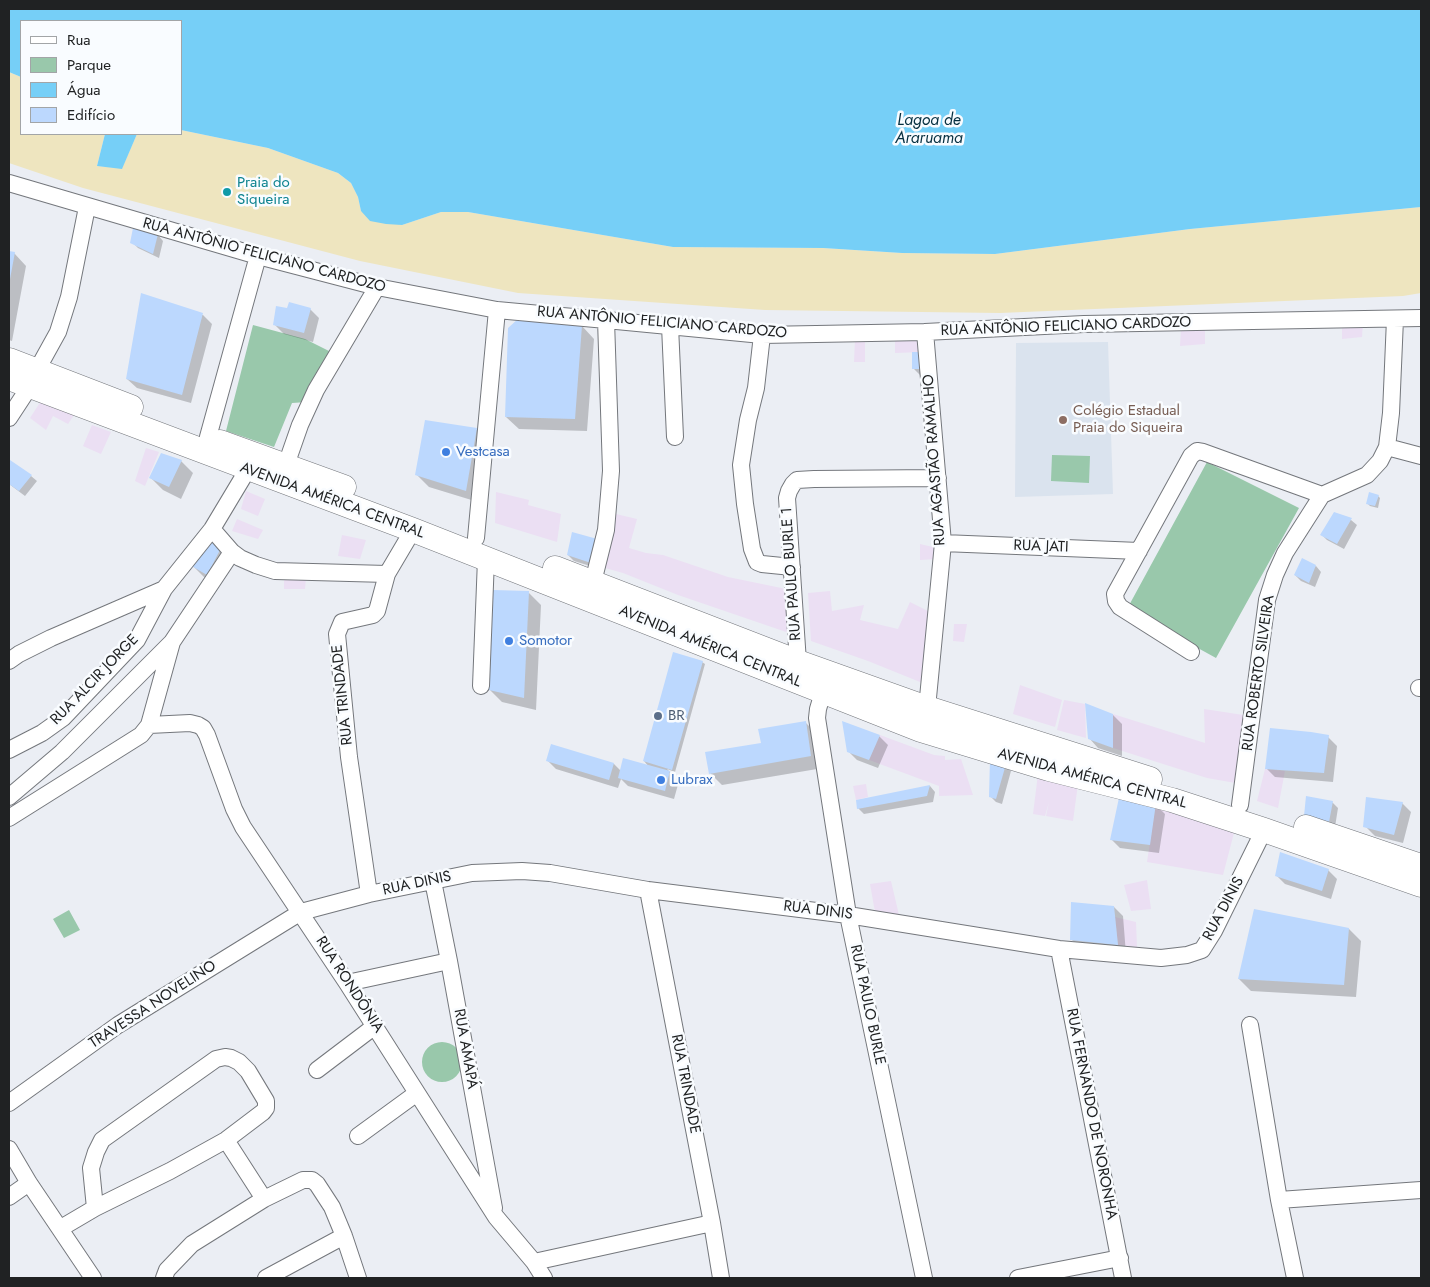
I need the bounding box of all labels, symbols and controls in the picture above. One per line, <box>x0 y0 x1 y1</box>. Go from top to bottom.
legend <box>20 20 182 135</box>
text: Rua <box>67 29 91 51</box>
text: Parque <box>67 54 111 76</box>
text: Água <box>67 79 101 101</box>
text: Edifício <box>67 104 115 126</box>
water label: Lagoa de Araruama <box>895 111 963 149</box>
place label: Praia do Siqueira <box>237 174 290 209</box>
marker: Praia do Siqueira <box>221 186 233 198</box>
street label: RUA ANTÔNIO FELICIANO CARDOZO <box>141 215 387 297</box>
street label: RUA ANTÔNIO FELICIANO CARDOZO <box>536 303 788 343</box>
street label: RUA ANTÔNIO FELICIANO CARDOZO <box>940 314 1192 340</box>
street label: RUA AGASTÃO RAMALHO <box>920 374 950 546</box>
place label: Colégio Estadual Praia do Siqueira <box>1073 402 1183 437</box>
marker: Colégio Estadual Praia do Siqueira <box>1057 414 1069 426</box>
place label: Vestcasa <box>456 443 510 461</box>
marker: Vestcasa <box>440 446 452 458</box>
street label: AVENIDA AMÉRICA CENTRAL <box>237 459 427 543</box>
street label: RUA PAULO BURLE 1 <box>778 507 806 641</box>
street label: RUA JATI <box>1013 537 1069 557</box>
street label: RUA ROBERTO SILVEIRA <box>1239 594 1279 752</box>
street label: AVENIDA AMÉRICA CENTRAL <box>616 602 804 692</box>
street label: RUA ALCIR JORGE <box>47 631 143 729</box>
place label: Somotor <box>519 632 572 650</box>
marker: Somotor <box>503 635 515 647</box>
street label: RUA TRINDADE <box>329 644 357 746</box>
place label: BR <box>668 707 685 725</box>
marker: BR <box>652 710 664 722</box>
street label: AVENIDA AMÉRICA CENTRAL <box>995 745 1189 813</box>
place label: Lubrax <box>671 771 713 789</box>
marker: Lubrax <box>655 774 667 786</box>
street label: RUA DINIS <box>381 868 453 900</box>
street label: RUA DINIS <box>1200 874 1248 944</box>
street label: RUA DINIS <box>782 898 854 924</box>
street label: RUA RONDÔNIA <box>311 933 387 1037</box>
street label: RUA PAULO BURLE <box>845 943 889 1067</box>
street label: TRAVESSA NOVELINO <box>86 957 220 1053</box>
street label: RUA AMAPÁ <box>449 1007 481 1091</box>
street label: RUA FERNANDO DE NORONHA <box>1062 1007 1120 1221</box>
street label: RUA TRINDADE <box>667 1033 703 1135</box>

